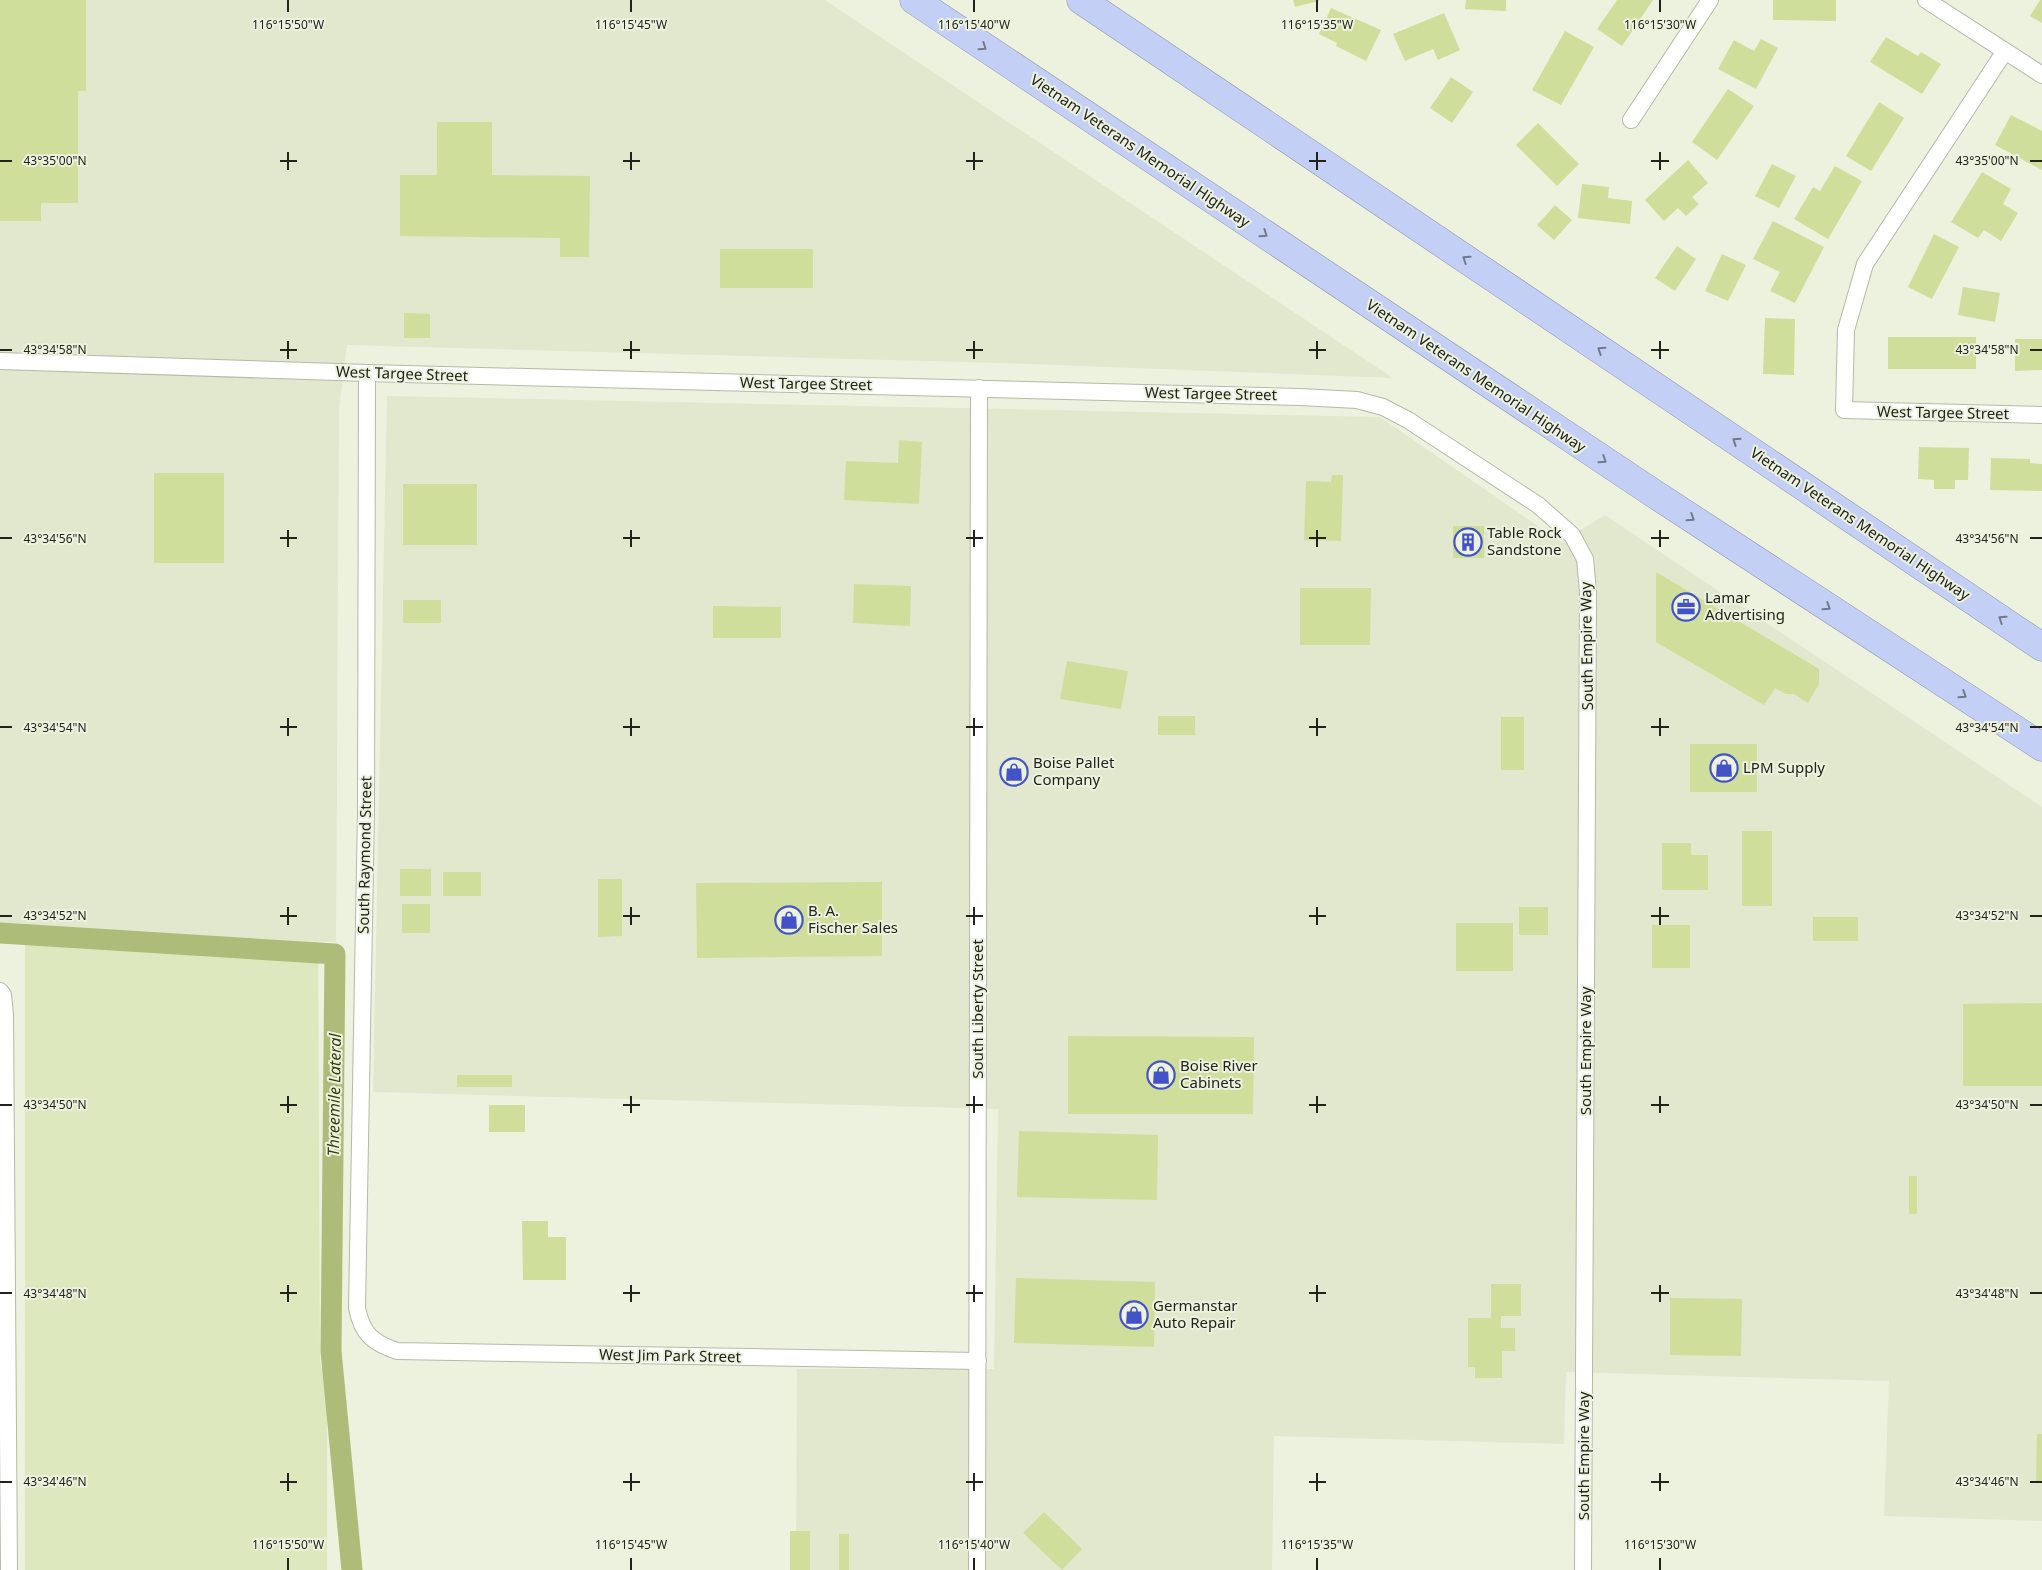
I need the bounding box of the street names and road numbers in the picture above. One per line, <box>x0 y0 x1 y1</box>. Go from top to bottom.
street label: Vietnam Veterans Memorial Highway <box>1027 69 1255 232</box>
street label: Vietnam Veterans Memorial Highway <box>1363 294 1591 457</box>
street label: West Targee Street <box>336 361 469 385</box>
street label: West Targee Street <box>740 372 873 394</box>
street label: West Targee Street <box>1145 382 1278 404</box>
street label: West Targee Street <box>1877 401 2010 423</box>
street label: Vietnam Veterans Memorial Highway <box>1747 442 1975 605</box>
street label: South Empire Way <box>1575 581 1597 710</box>
street label: South Raymond Street <box>353 775 375 934</box>
street label: South Liberty Street <box>967 939 987 1079</box>
street label: South Empire Way <box>1575 986 1595 1115</box>
street label: West Jim Park Street <box>599 1344 742 1366</box>
street label: South Empire Way <box>1573 1391 1593 1520</box>

